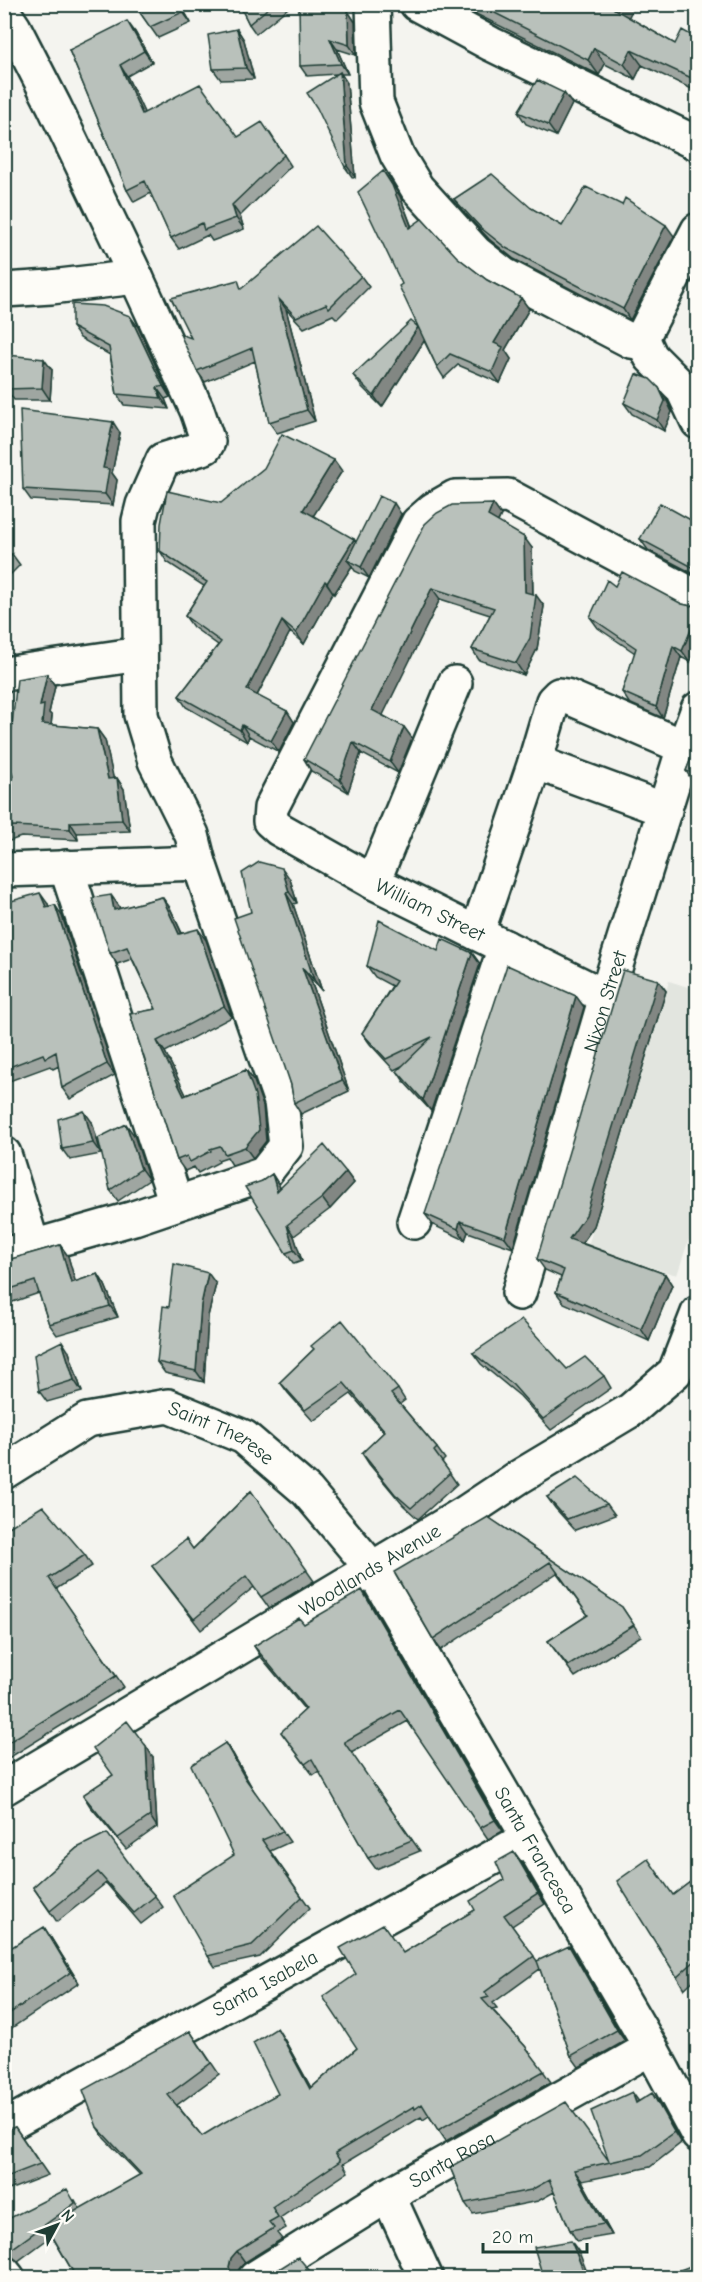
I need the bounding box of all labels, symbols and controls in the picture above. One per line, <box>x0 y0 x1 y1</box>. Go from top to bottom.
street label: William Street <box>372 874 490 947</box>
street label: Nixon Street <box>579 946 632 1055</box>
street label: Saint Therese <box>165 1396 279 1469</box>
street label: Woodlands Avenue <box>295 1519 445 1621</box>
street label: Santa Francesca <box>490 1782 582 1918</box>
street label: Santa Isabela <box>208 1945 321 2021</box>
street label: Santa Rosa <box>405 2126 499 2193</box>
north arrow <box>27 2195 87 2255</box>
text: N <box>57 2206 78 2226</box>
scale bar <box>483 2216 586 2254</box>
text: 20 m <box>492 2227 533 2248</box>

